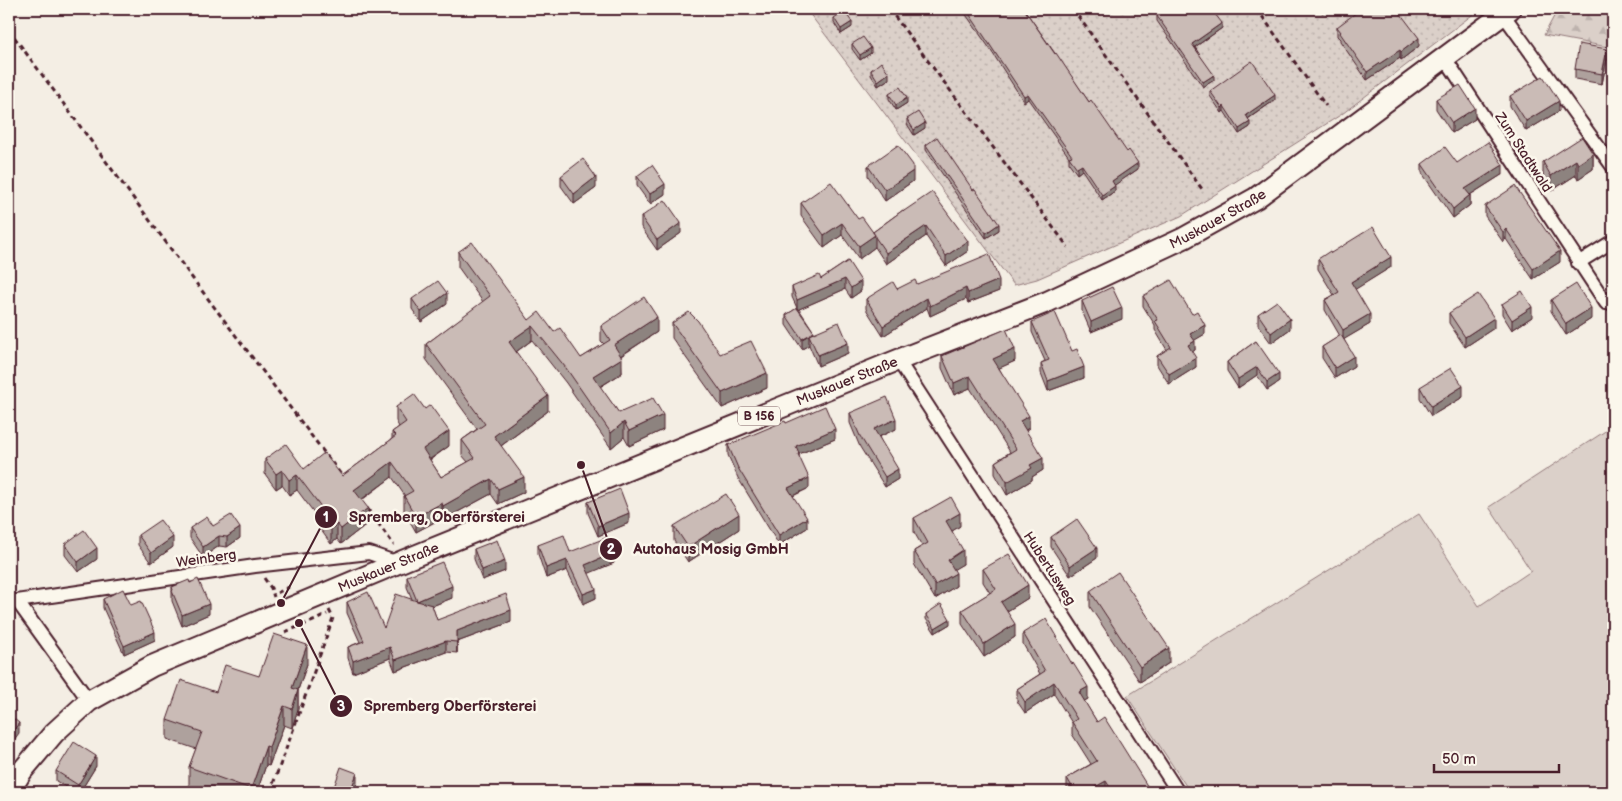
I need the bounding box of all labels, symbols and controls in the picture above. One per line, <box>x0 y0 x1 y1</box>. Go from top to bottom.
street label: Zum Stadtwald <box>1491 108 1556 195</box>
street label: Muskauer Straße <box>1167 185 1270 253</box>
street label: Muskauer Straße <box>794 353 900 409</box>
road number: B 156 <box>738 406 780 426</box>
callout: Spremberg, Oberförsterei <box>314 502 535 532</box>
text: 1 <box>323 508 329 527</box>
text: Spremberg, Oberförsterei <box>349 508 525 527</box>
street label: Hubertusweg <box>1020 528 1080 608</box>
callout: Autohaus Mosig GmbH <box>598 534 799 564</box>
street label: Muskauer Straße <box>335 539 441 596</box>
text: 2 <box>607 540 616 559</box>
text: Autohaus Mosig GmbH <box>632 540 789 559</box>
street label: Weinberg <box>175 546 237 571</box>
callout: Spremberg Oberförsterei <box>328 691 546 721</box>
text: 3 <box>337 697 346 716</box>
text: Spremberg Oberförsterei <box>364 697 536 716</box>
scale bar <box>1434 741 1560 773</box>
text: 50 m <box>1442 750 1476 769</box>

